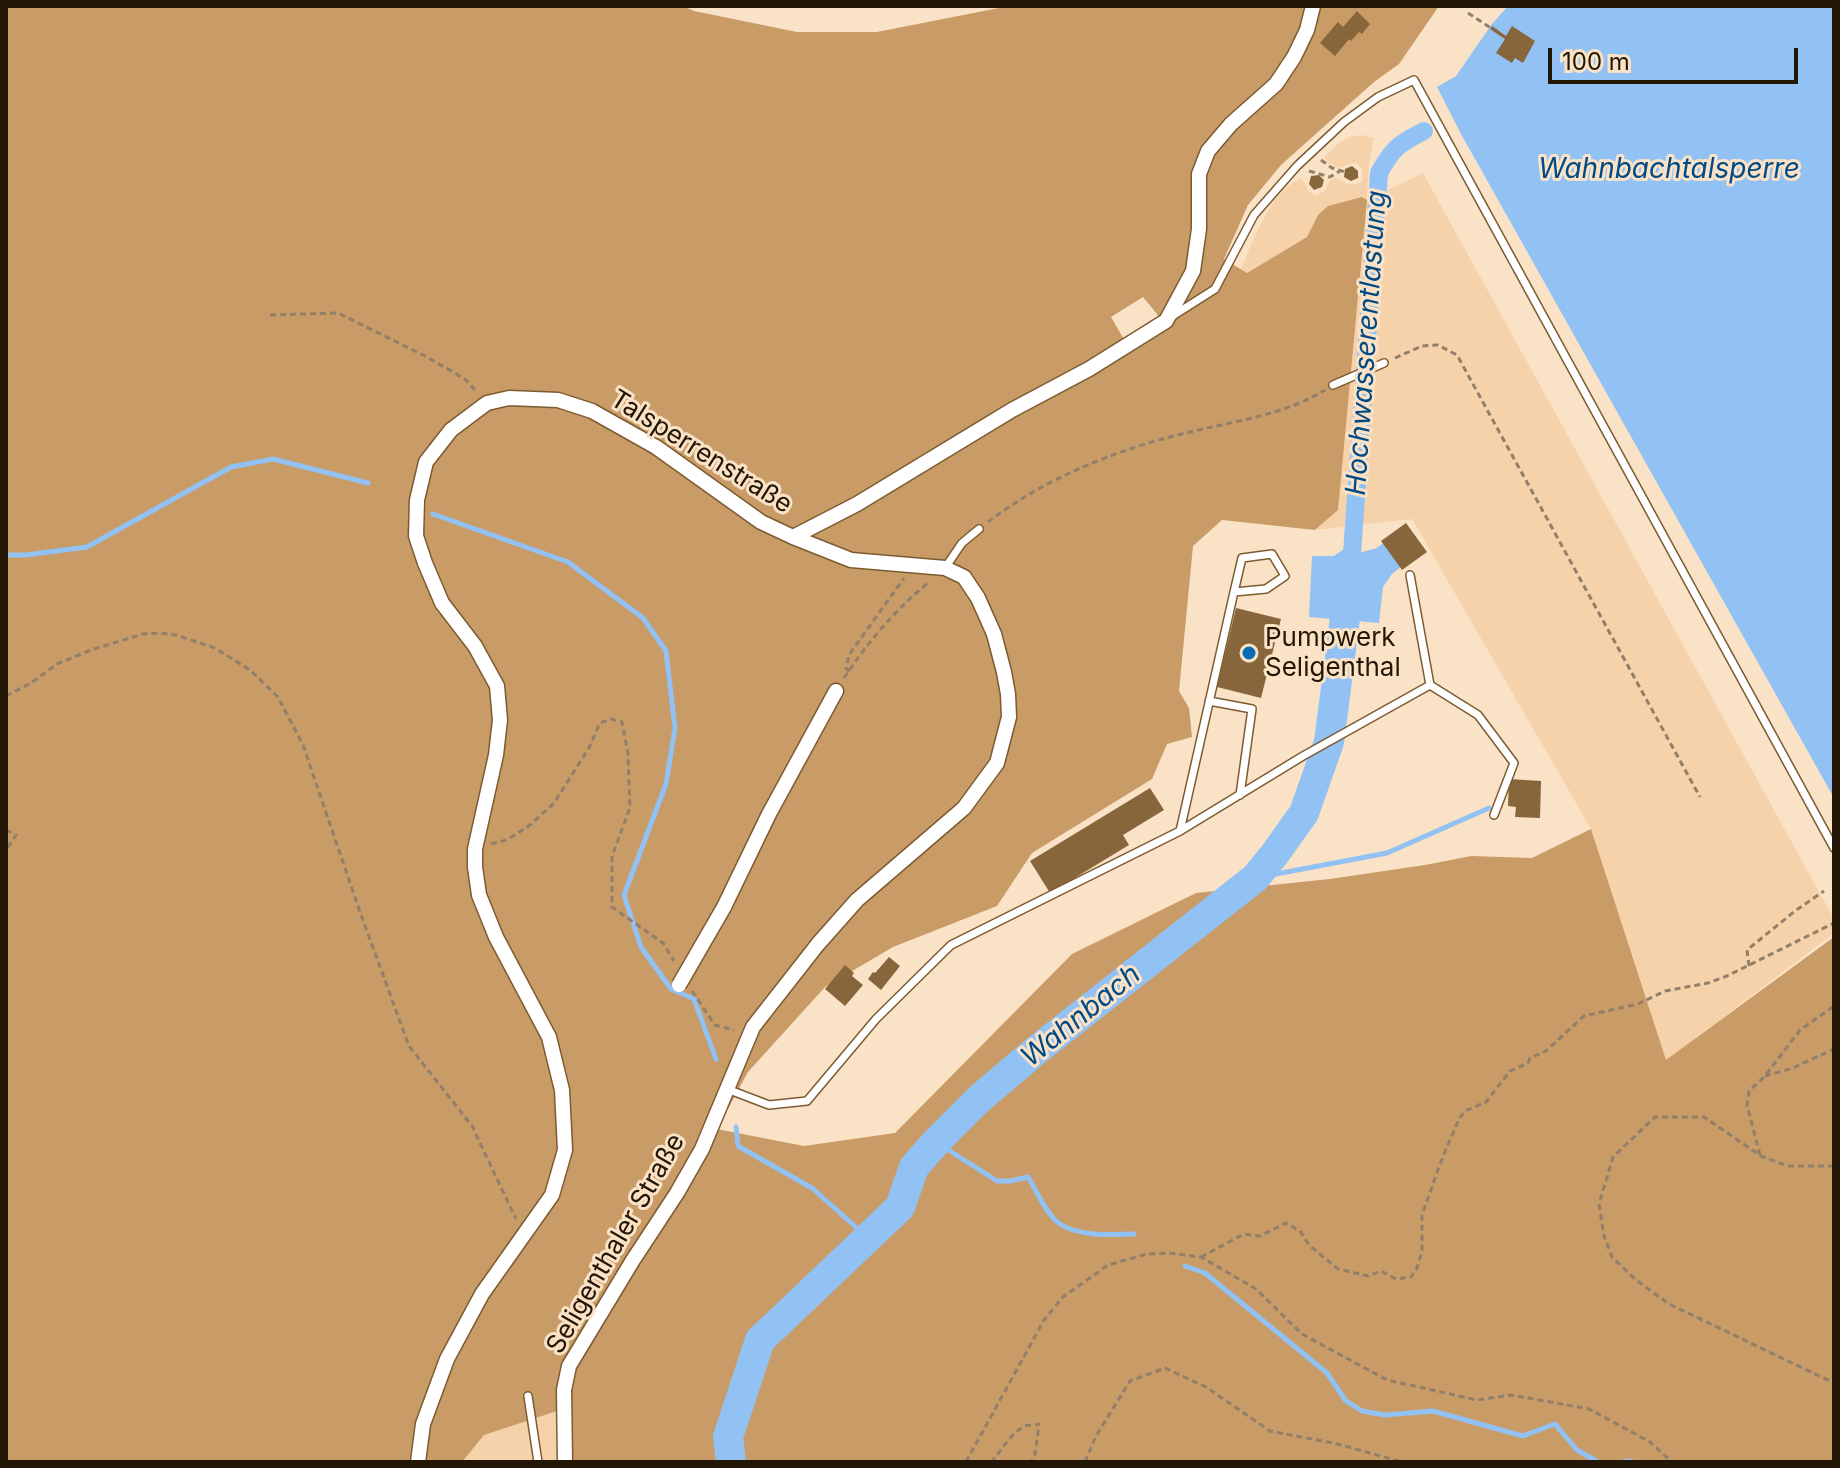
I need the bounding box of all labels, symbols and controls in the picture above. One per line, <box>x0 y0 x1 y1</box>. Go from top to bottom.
scale bar <box>1552 32 1802 82</box>
text: 100 m <box>1562 47 1630 76</box>
water label: Wahnbachtalsperre <box>1538 153 1800 187</box>
water label: Hochwasserentlastung <box>1340 189 1394 497</box>
street label: Talsperrenstraße <box>604 384 798 520</box>
place label: Pumpwerk Seligenthal <box>1265 622 1401 684</box>
marker: Pumpwerk Seligenthal <box>1240 644 1258 662</box>
water label: Wahnbach <box>1015 958 1147 1074</box>
street label: Seligenthaler Straße <box>540 1129 692 1359</box>

